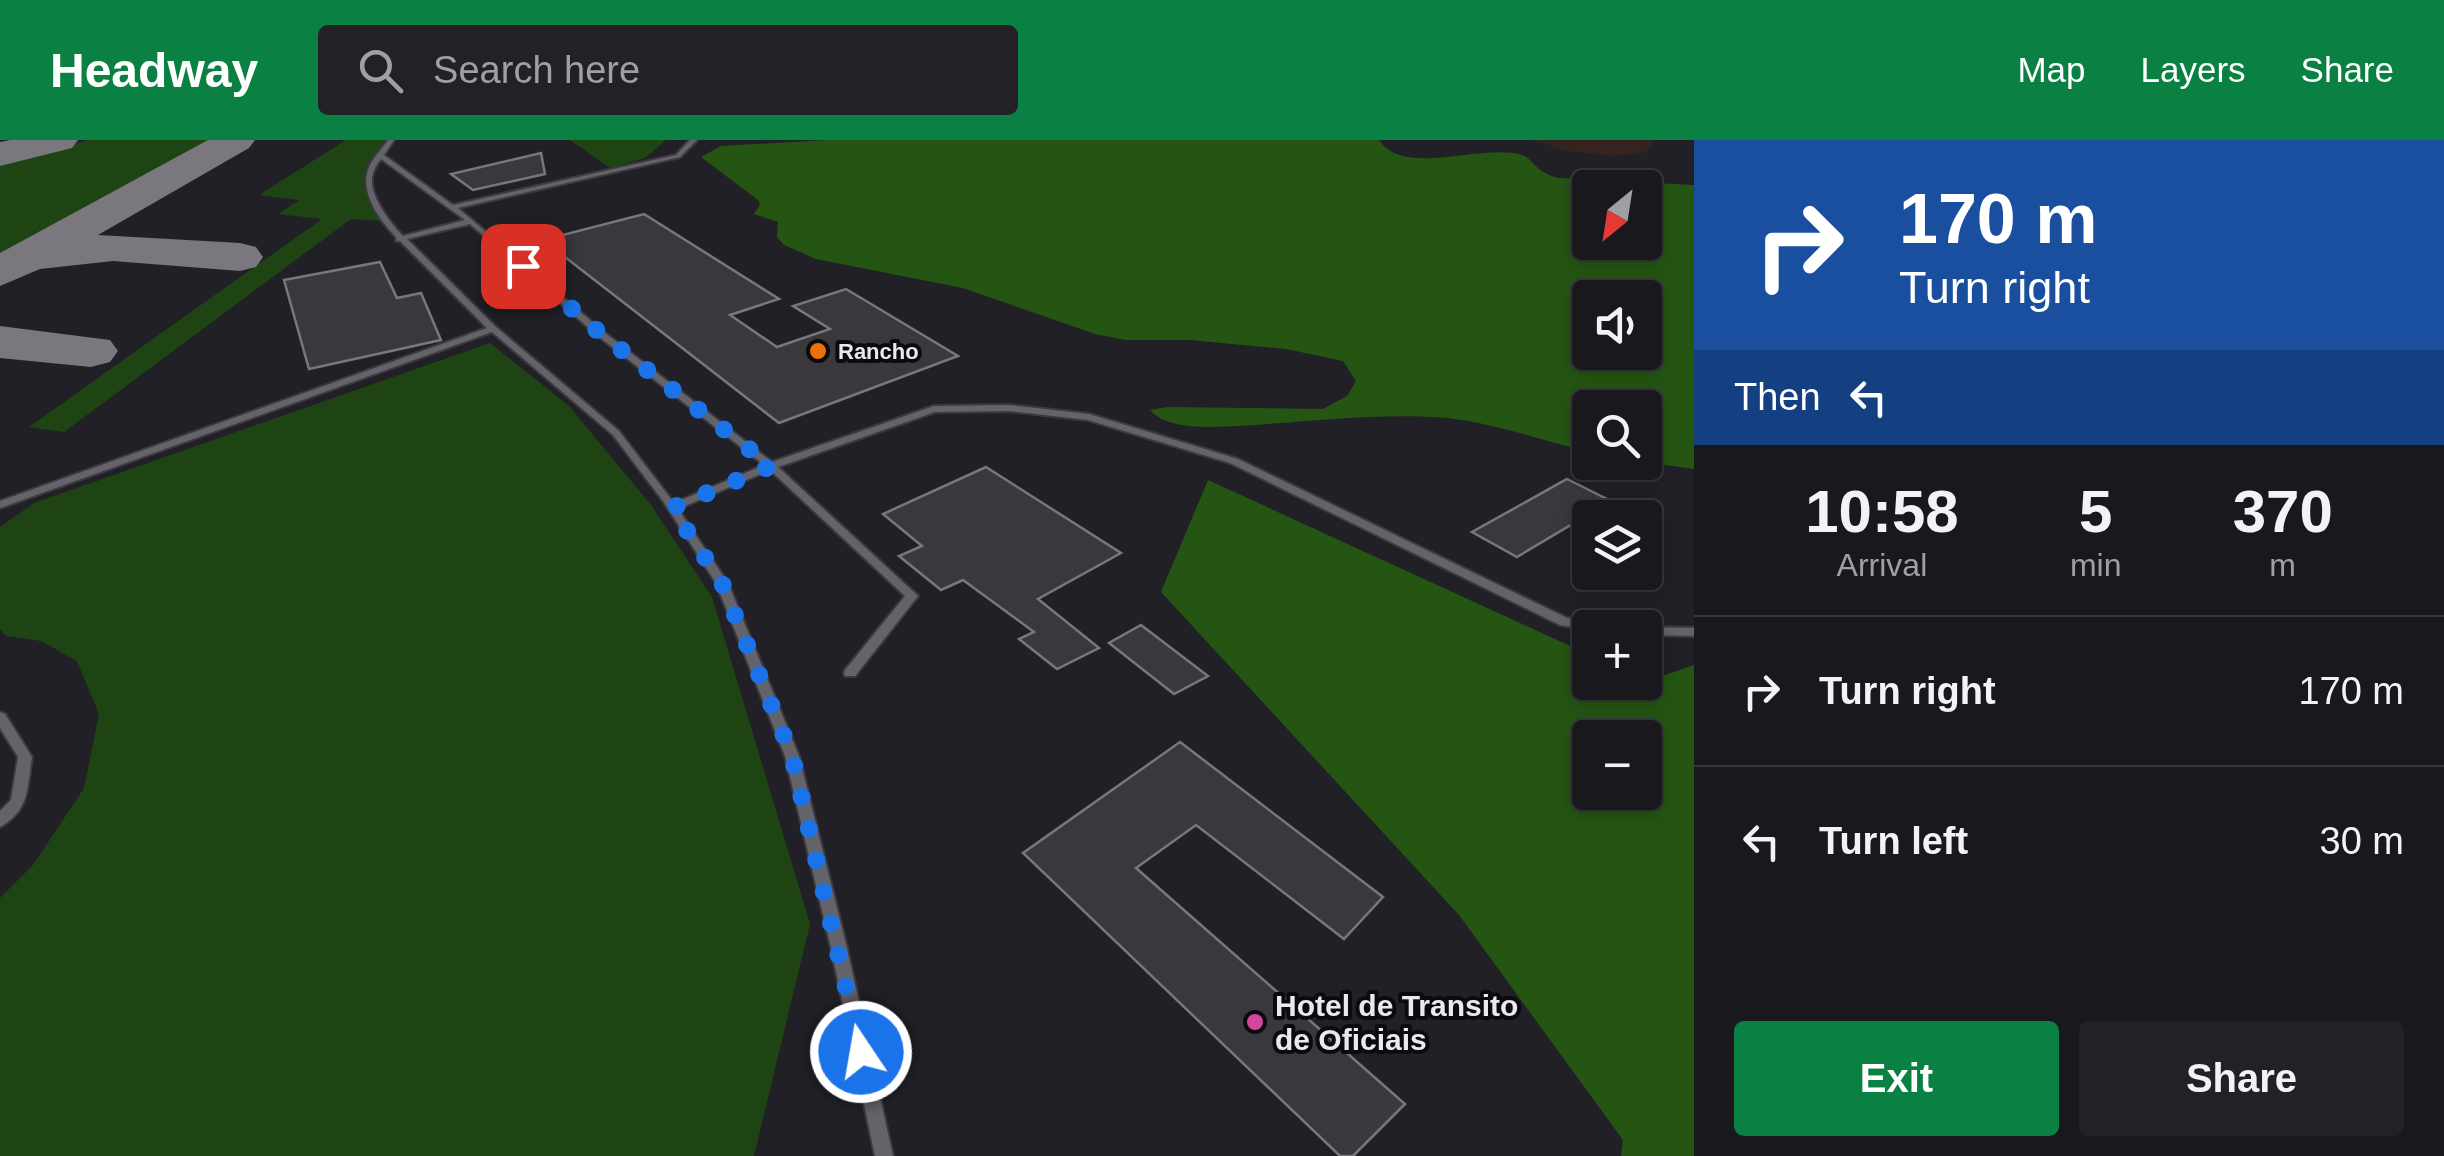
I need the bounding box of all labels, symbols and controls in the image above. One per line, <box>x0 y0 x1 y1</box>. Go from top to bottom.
search box <box>318 25 1018 115</box>
icon: search <box>353 43 408 98</box>
text: Headway <box>50 44 258 97</box>
text: Search here <box>433 49 640 91</box>
text: Map <box>2017 50 2086 89</box>
text: Layers <box>2141 50 2246 89</box>
text: Share <box>2301 50 2394 89</box>
north arrow <box>1572 170 1662 260</box>
map controls <box>1572 170 1662 810</box>
icon: right <box>1734 180 1864 310</box>
text: 170 m <box>1899 180 2097 258</box>
pin <box>481 224 566 309</box>
icon: arrive <box>496 239 551 294</box>
text: Turn right <box>1899 262 2090 313</box>
button: sound <box>1572 280 1662 370</box>
place label: Rancho <box>838 339 919 364</box>
marker: Rancho <box>807 340 829 362</box>
icon: left <box>1841 370 1896 425</box>
text: Then <box>1734 376 1821 418</box>
button: search <box>1572 390 1662 480</box>
text: 10:58 <box>1805 478 1959 545</box>
text: 5 <box>2079 478 2112 545</box>
text: 370 <box>2233 478 2333 545</box>
button: layers <box>1572 500 1662 590</box>
text: Arrival <box>1837 547 1927 583</box>
text: min <box>2070 547 2121 583</box>
text: m <box>2269 547 2296 583</box>
button: + <box>1572 610 1662 700</box>
icon: right <box>1734 664 1789 719</box>
text: Turn right <box>1819 670 1996 712</box>
text: 170 m <box>2298 670 2404 712</box>
button: − <box>1572 720 1662 810</box>
icon: left <box>1734 814 1789 869</box>
text: Turn left <box>1819 820 1968 862</box>
text: 30 m <box>2320 820 2404 862</box>
place label: Hotel de Transito de Oficiais <box>1275 989 1518 1056</box>
position arrow <box>809 1000 913 1104</box>
marker: Hotel de Transito de Oficiais <box>1244 1011 1266 1033</box>
button: Exit <box>1734 1021 2059 1136</box>
button: Share <box>2079 1021 2404 1136</box>

